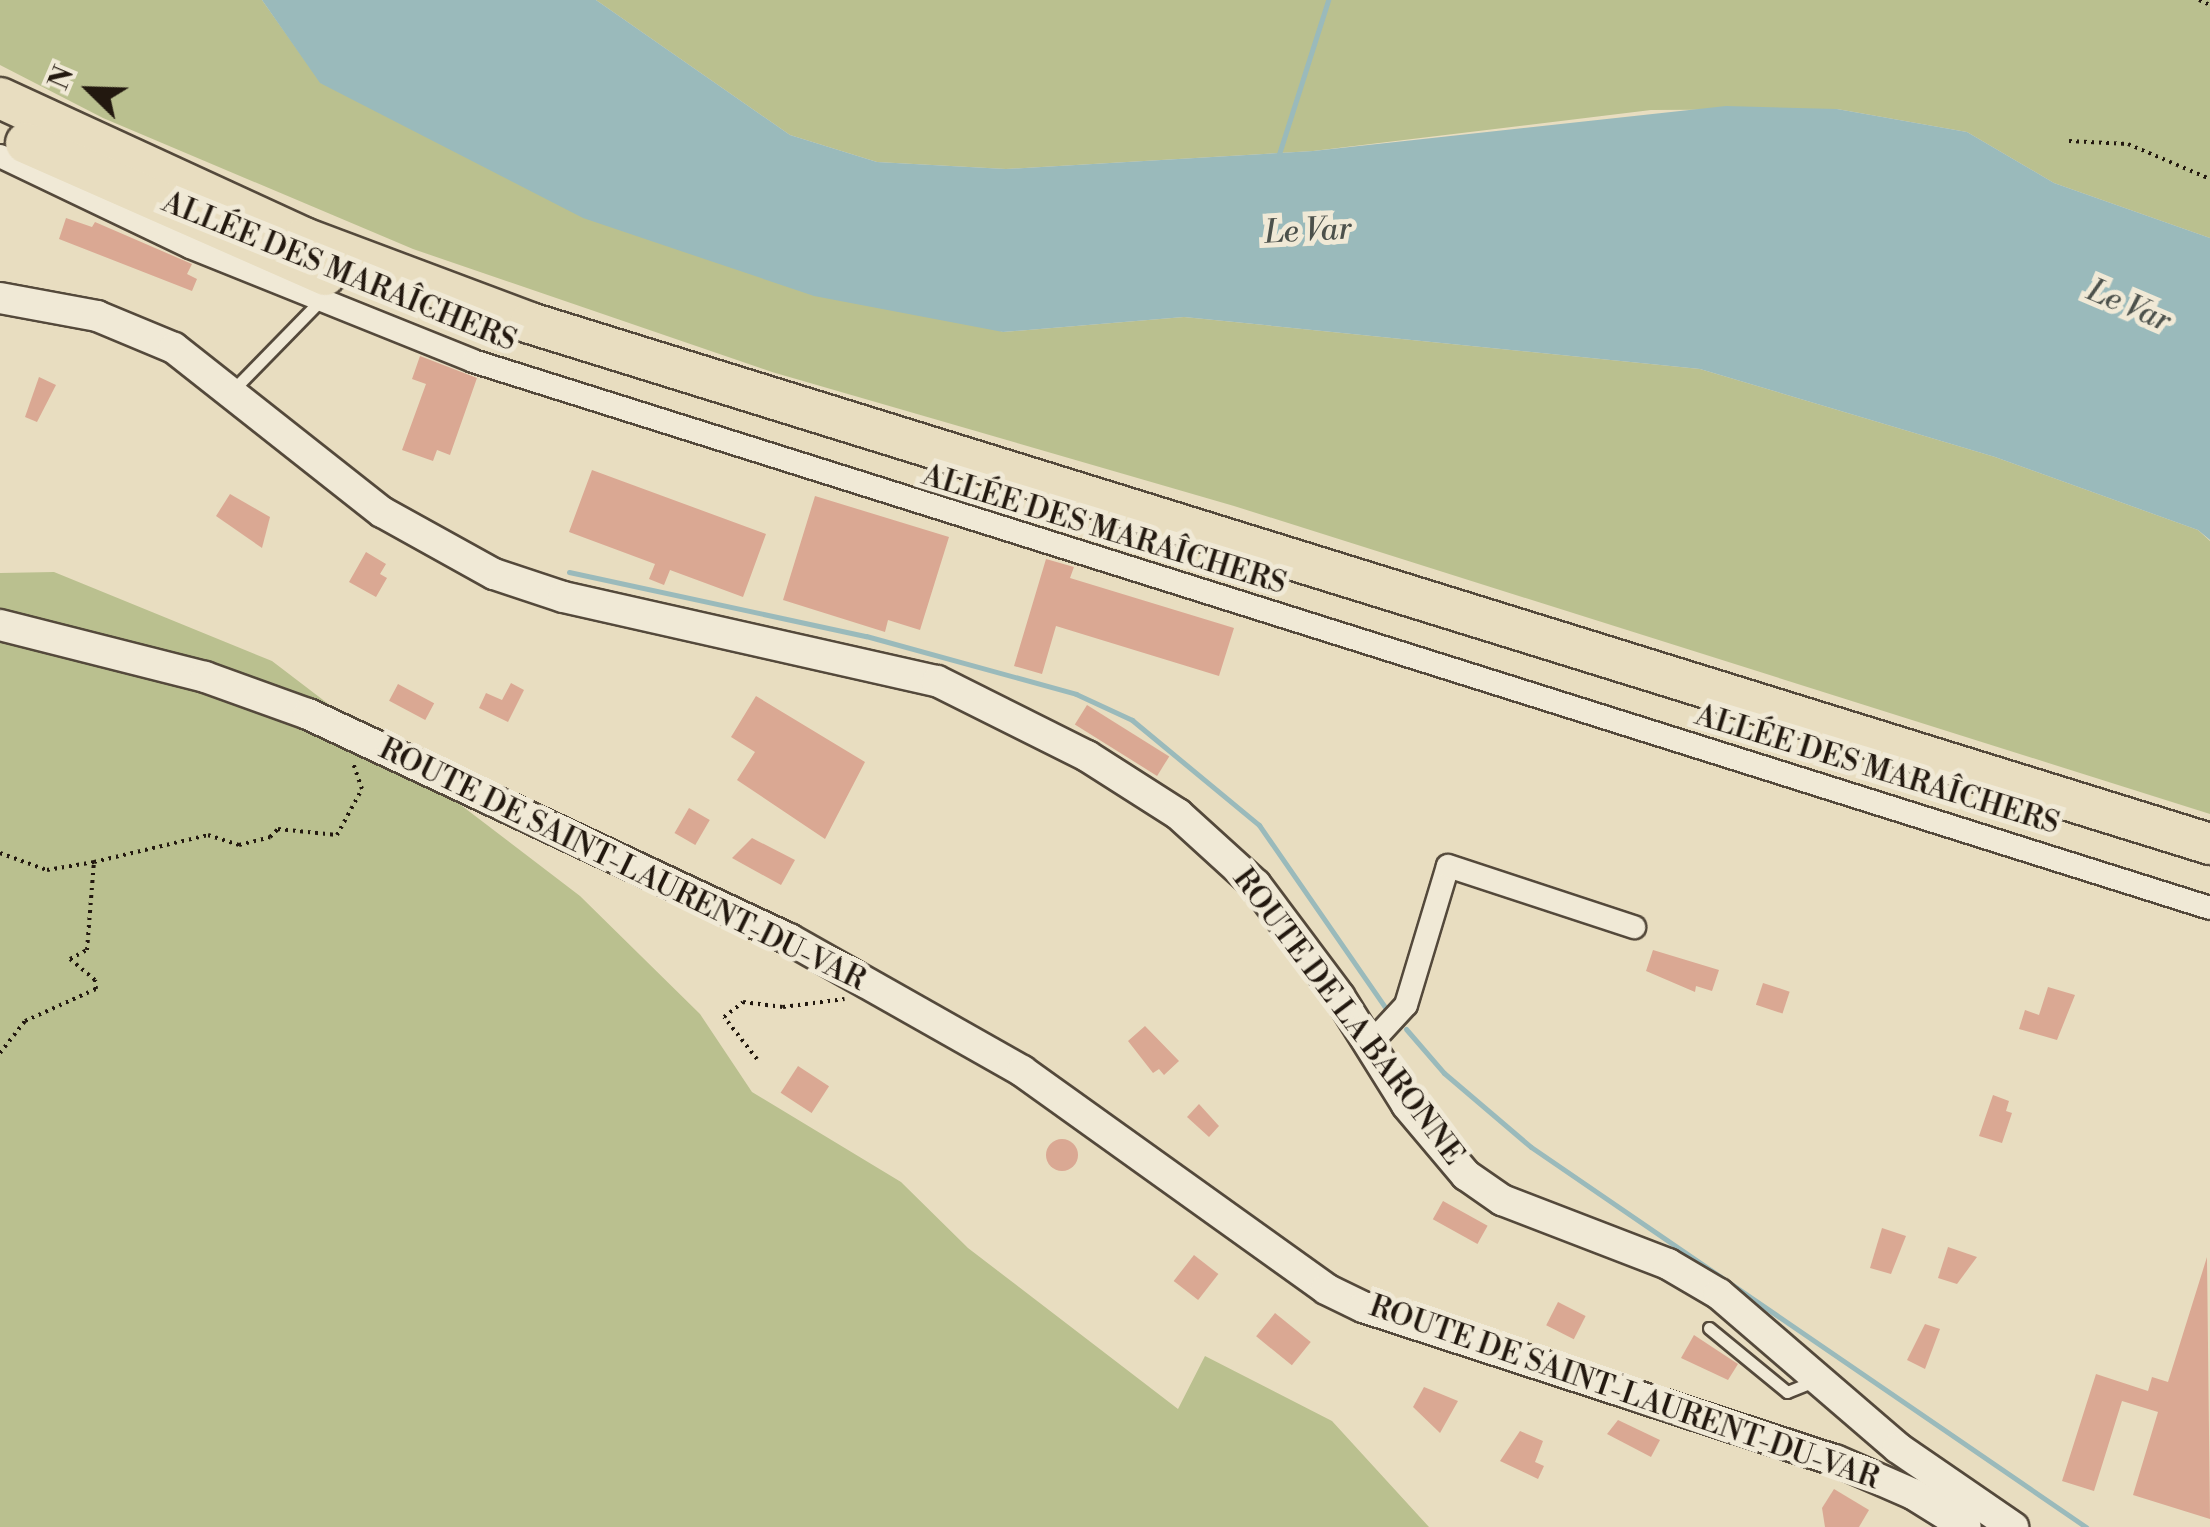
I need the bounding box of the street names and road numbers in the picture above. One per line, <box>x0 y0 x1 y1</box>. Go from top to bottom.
street label: ALLÉE DES MARAÎCHERS <box>157 184 521 360</box>
street label: ALLÉE DES MARAÎCHERS <box>918 457 1290 603</box>
street label: ALLÉE DES MARAÎCHERS <box>1691 697 2063 843</box>
street label: ROUTE DE SAINT-LAURENT-DU-VAR <box>373 731 871 999</box>
street label: ROUTE DE LA BARONNE <box>1225 862 1471 1172</box>
street label: ROUTE DE SAINT-LAURENT-DU-VAR <box>1365 1289 1883 1497</box>

